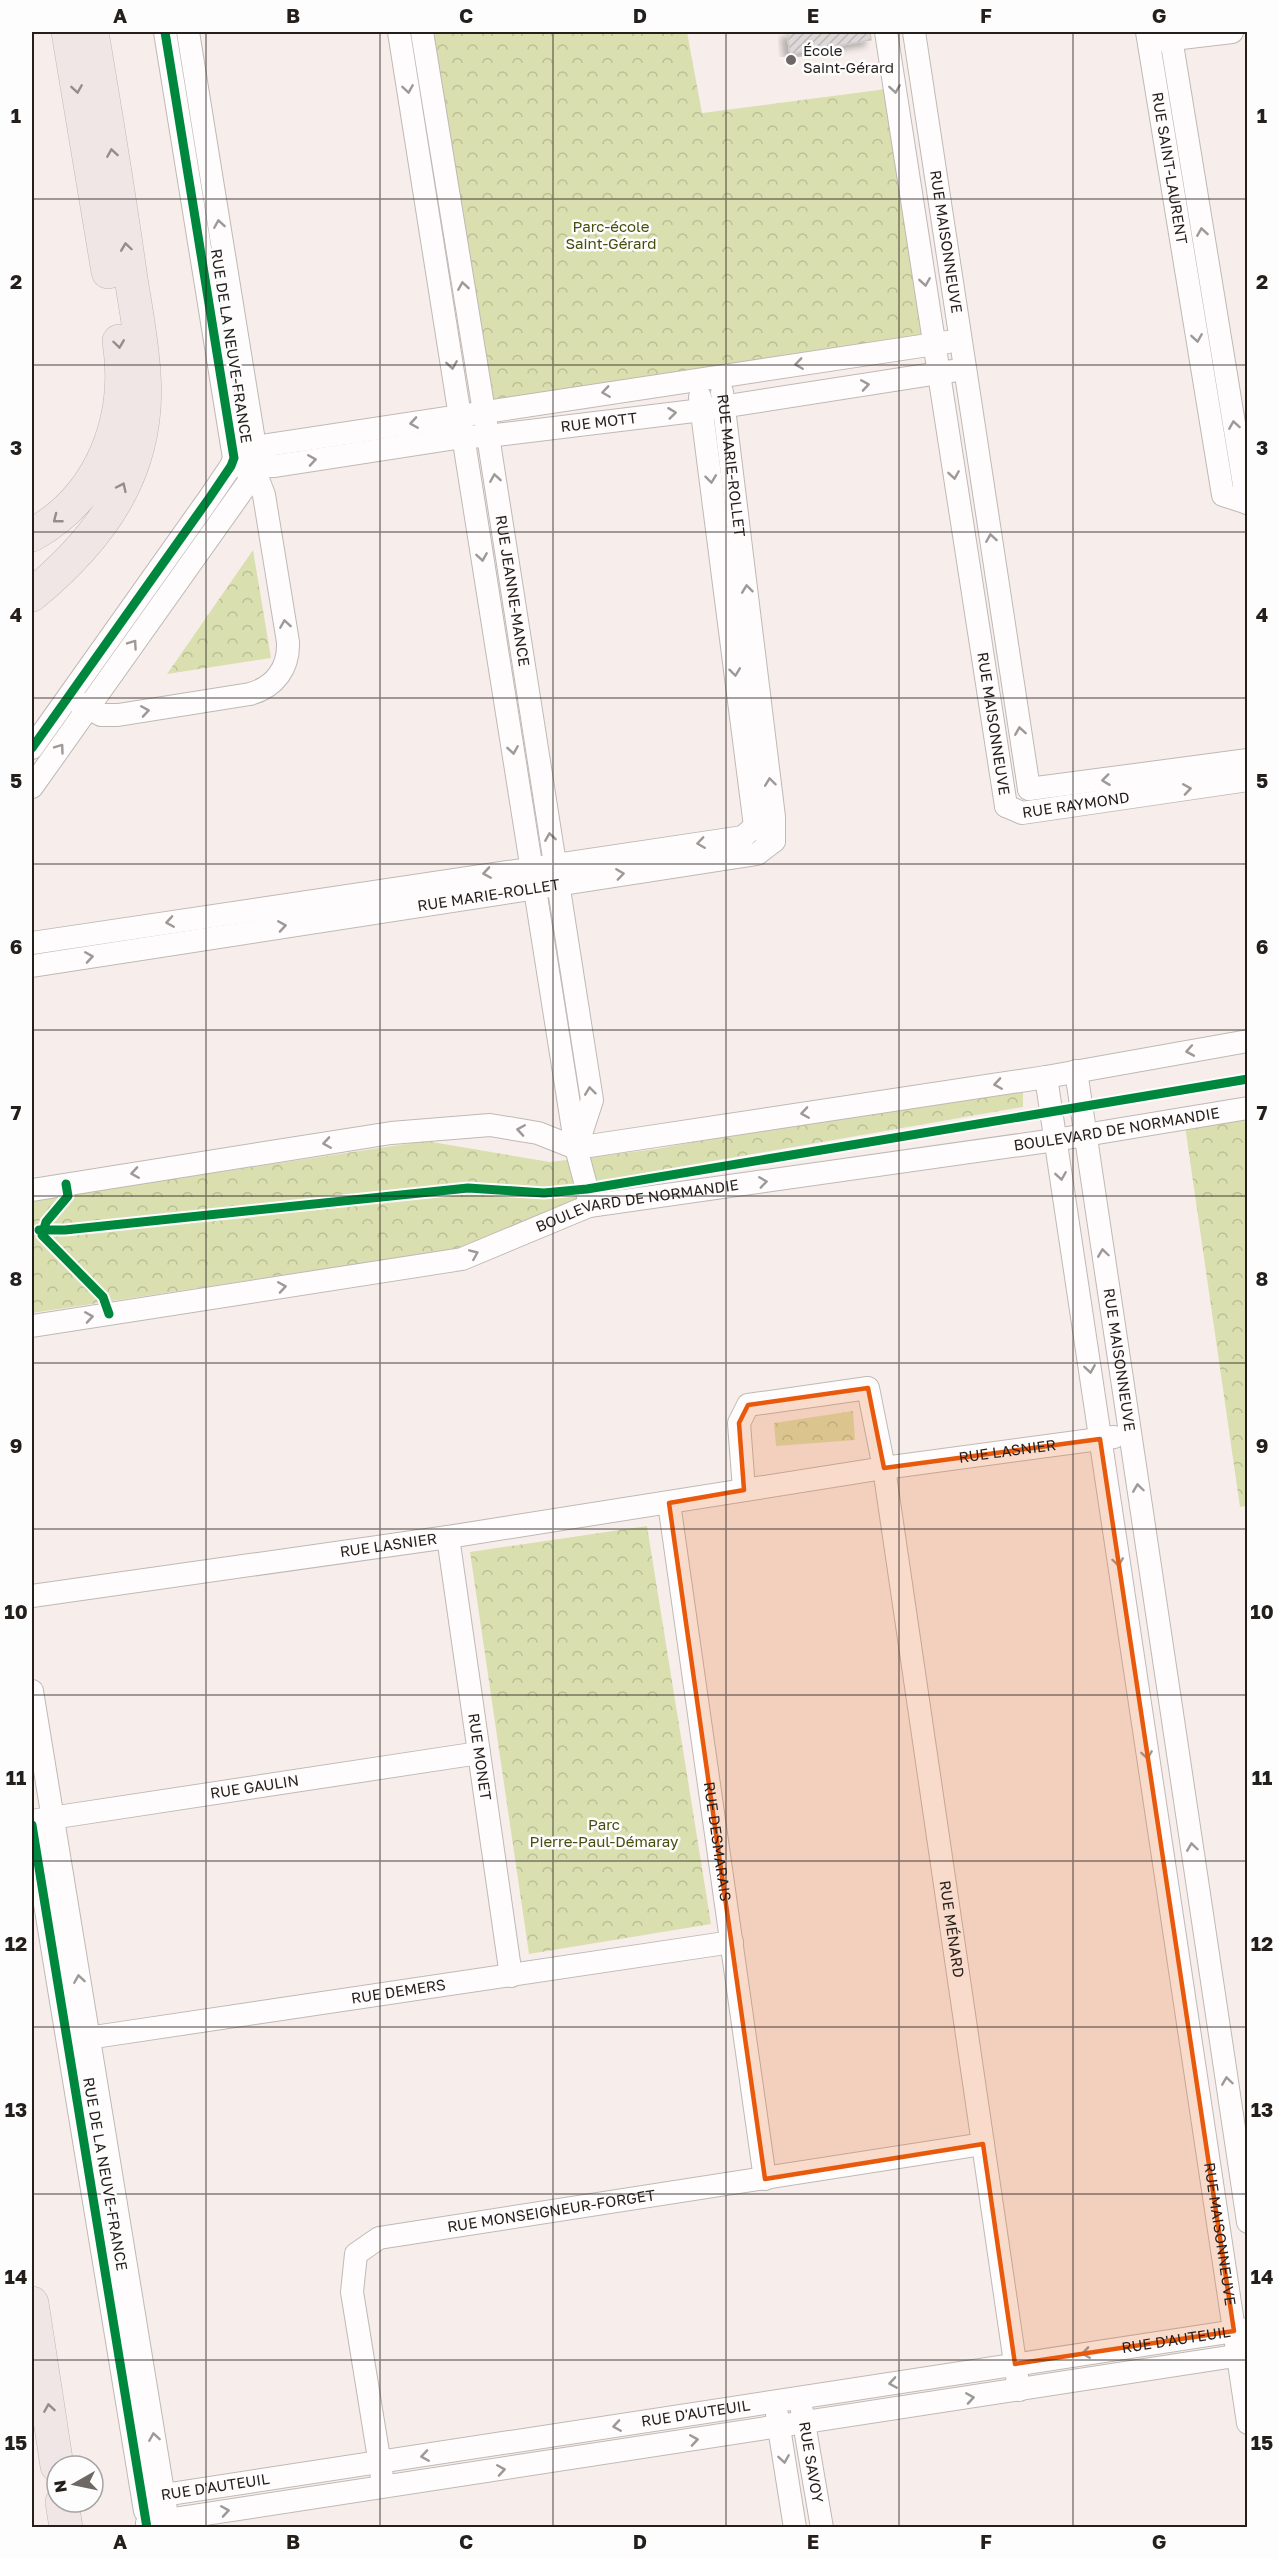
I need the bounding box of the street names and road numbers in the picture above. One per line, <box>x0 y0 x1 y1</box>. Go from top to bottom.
street label: RUE SAINT-LAURENT <box>1149 91 1192 245</box>
street label: RUE MAISONNEUVE <box>927 169 967 314</box>
street label: RUE DE LA NEUVE-FRANCE <box>208 247 256 444</box>
street label: RUE MARIE-ROLLET <box>714 393 750 538</box>
street label: RUE MOTT <box>560 408 638 435</box>
street label: RUE JEANNE-MANCE <box>493 514 534 668</box>
street label: RUE MAISONNEUVE <box>974 651 1014 796</box>
street label: RUE RAYMOND <box>1021 787 1131 821</box>
street label: RUE MARIE-ROLLET <box>416 875 561 914</box>
street label: BOULEVARD DE NORMANDIE <box>1013 1103 1221 1154</box>
street label: BOULEVARD DE NORMANDIE <box>533 1175 740 1235</box>
street label: RUE MAISONNEUVE <box>1101 1287 1140 1432</box>
street label: RUE LASNIER <box>957 1435 1057 1466</box>
street label: RUE LASNIER <box>339 1529 438 1560</box>
street label: RUE MONET <box>465 1712 496 1801</box>
street label: RUE GAULIN <box>209 1770 300 1802</box>
street label: RUE DESMARAIS <box>701 1780 735 1903</box>
street label: RUE MÉNARD <box>936 1879 969 1979</box>
street label: RUE DEMERS <box>350 1975 447 2007</box>
street label: RUE DE LA NEUVE-FRANCE <box>80 2076 132 2272</box>
street label: RUE MAISONNEUVE <box>1201 2161 1240 2307</box>
street label: RUE MONSEIGNEUR-FORGET <box>446 2185 656 2235</box>
street label: RUE D'AUTEUIL <box>1120 2322 1232 2356</box>
street label: RUE D'AUTEUIL <box>640 2395 751 2430</box>
street label: RUE SAVOY <box>796 2420 828 2504</box>
street label: RUE D'AUTEUIL <box>159 2469 271 2503</box>

